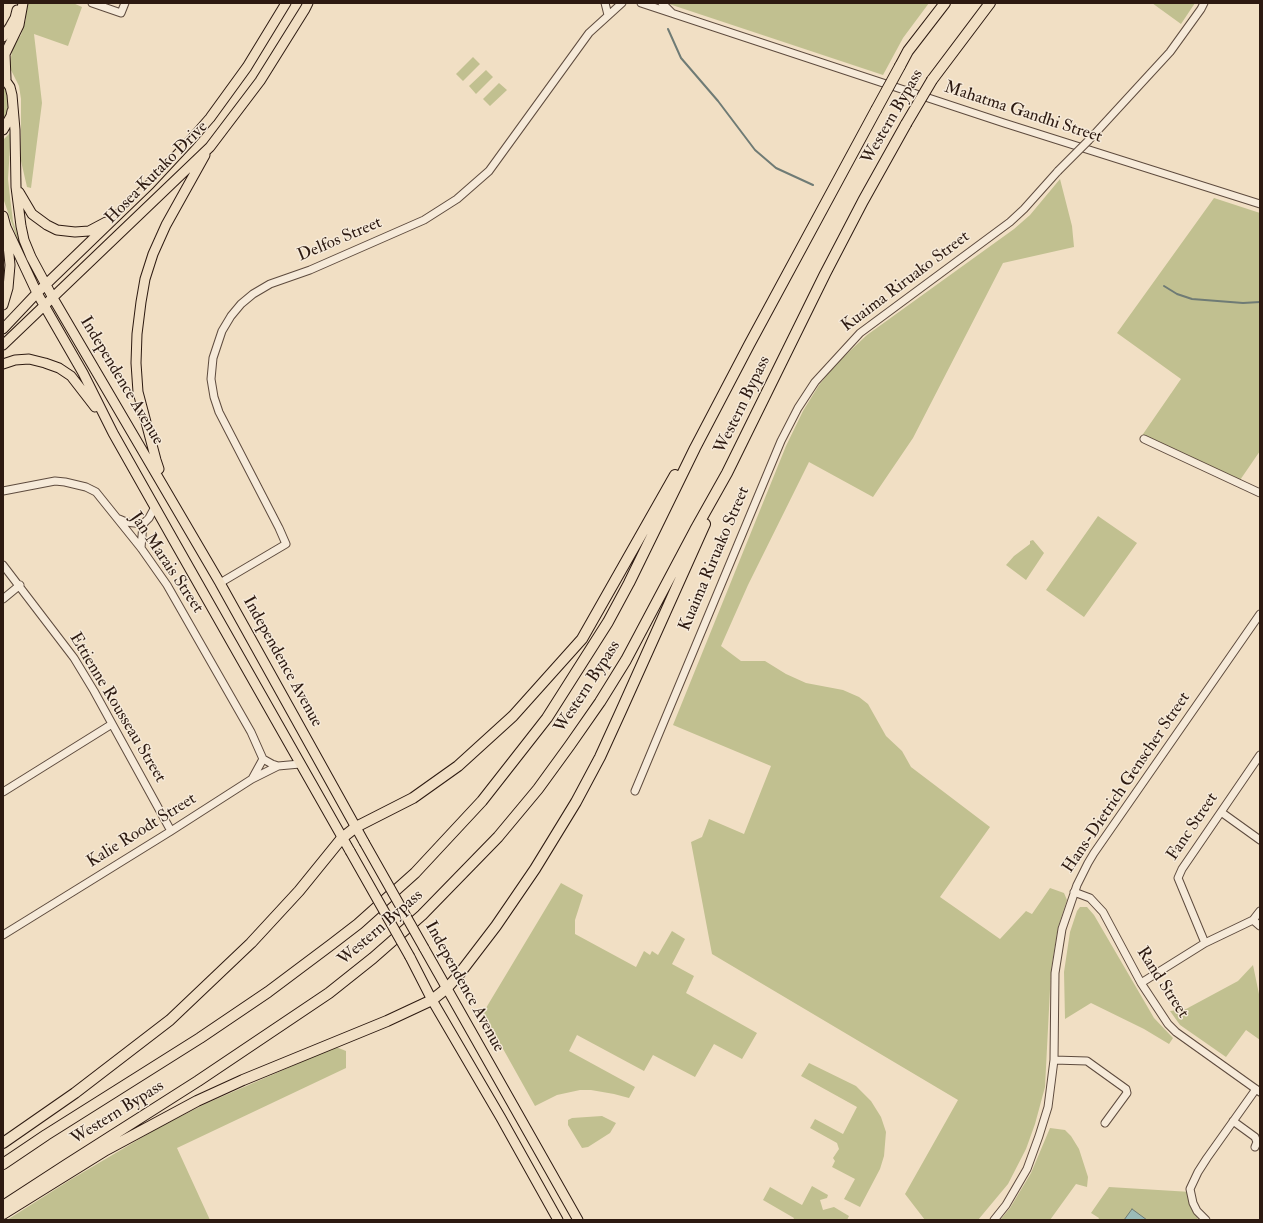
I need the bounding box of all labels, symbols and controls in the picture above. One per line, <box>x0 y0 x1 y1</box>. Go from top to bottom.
street label: Western Bypass <box>858 66 928 168</box>
street label: Mahatma Gandhi Street <box>941 78 1105 148</box>
street label: Hosea Kutako Drive <box>101 117 213 229</box>
street label: Delfos Street <box>295 213 385 267</box>
street label: Kuaima Riruako Street <box>838 227 974 337</box>
street label: Independence Avenue <box>75 313 167 449</box>
street label: Western Bypass <box>711 353 775 457</box>
street label: Kuaima Riruako Street <box>675 484 755 634</box>
street label: Jan Marais Street <box>125 509 207 617</box>
street label: Independence Avenue <box>238 593 326 731</box>
street label: Ettienne Rousseau Street <box>64 629 170 787</box>
street label: Western Bypass <box>551 637 625 737</box>
street label: Hans-Dietrich Genscher Street <box>1059 689 1195 877</box>
street label: Kalie Roodt Street <box>84 789 200 873</box>
street label: Fanc Street <box>1163 789 1223 865</box>
street label: Western Bypass <box>334 886 428 970</box>
street label: Independence Avenue <box>420 918 508 1056</box>
street label: Rand Street <box>1131 944 1193 1022</box>
street label: Western Bypass <box>68 1076 168 1150</box>

